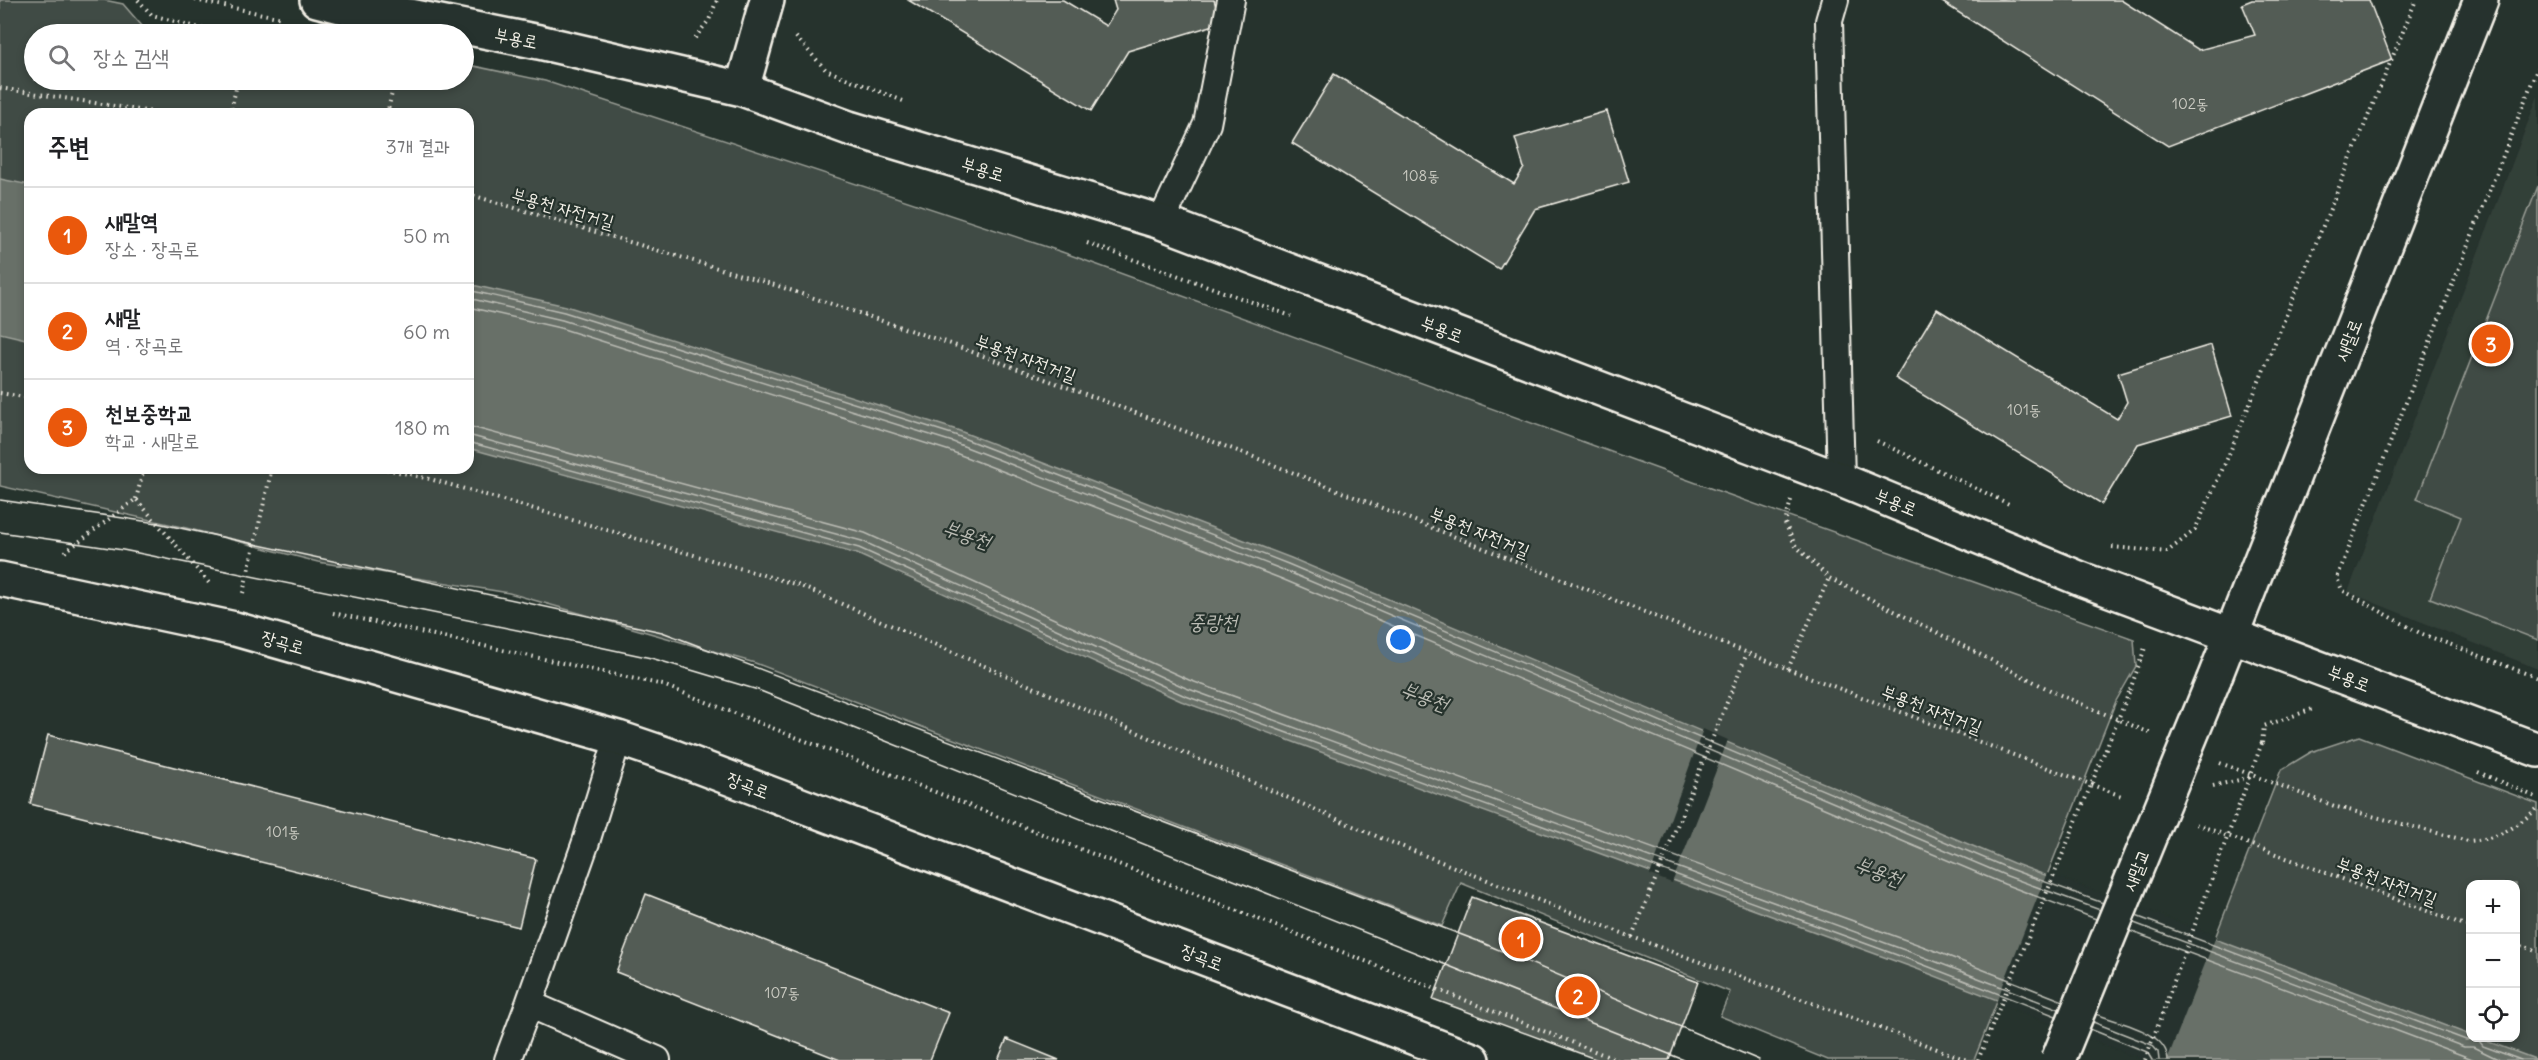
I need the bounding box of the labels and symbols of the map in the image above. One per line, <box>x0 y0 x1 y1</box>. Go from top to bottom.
street label: 부용로 <box>492 23 540 53</box>
house number: 102동 <box>2172 94 2208 113</box>
street label: 부용로 <box>959 152 1007 186</box>
house number: 108동 <box>1403 166 1439 185</box>
street label: 부용천 자전거길 <box>509 182 617 234</box>
street label: 부용로 <box>1418 310 1466 348</box>
street label: 새말로 <box>2329 316 2367 364</box>
pin: 3 <box>2472 322 2510 366</box>
street label: 부용천 자전거길 <box>972 329 1080 387</box>
house number: 101동 <box>2007 400 2041 419</box>
street label: 부용로 <box>1872 483 1920 521</box>
street label: 부용천 자전거길 <box>1427 502 1534 563</box>
water label: 부용천 <box>940 514 996 554</box>
water label: 중랑천 <box>1189 609 1239 634</box>
street label: 장곡로 <box>259 625 307 659</box>
your location <box>1386 625 1415 654</box>
street label: 부용로 <box>2325 659 2373 697</box>
water label: 부용천 <box>1398 676 1454 717</box>
street label: 부용천 자전거길 <box>1879 679 1986 739</box>
street label: 장곡로 <box>724 766 772 804</box>
house number: 101동 <box>266 822 300 841</box>
street label: 새말교 <box>2117 846 2155 894</box>
water label: 부용천 <box>1852 851 1908 892</box>
street label: 부용천 자전거길 <box>2334 851 2441 911</box>
pin: 1 <box>1502 916 1540 962</box>
street label: 장곡로 <box>1178 938 1226 976</box>
pin: 2 <box>1558 974 1598 1018</box>
house number: 107동 <box>764 983 800 1002</box>

